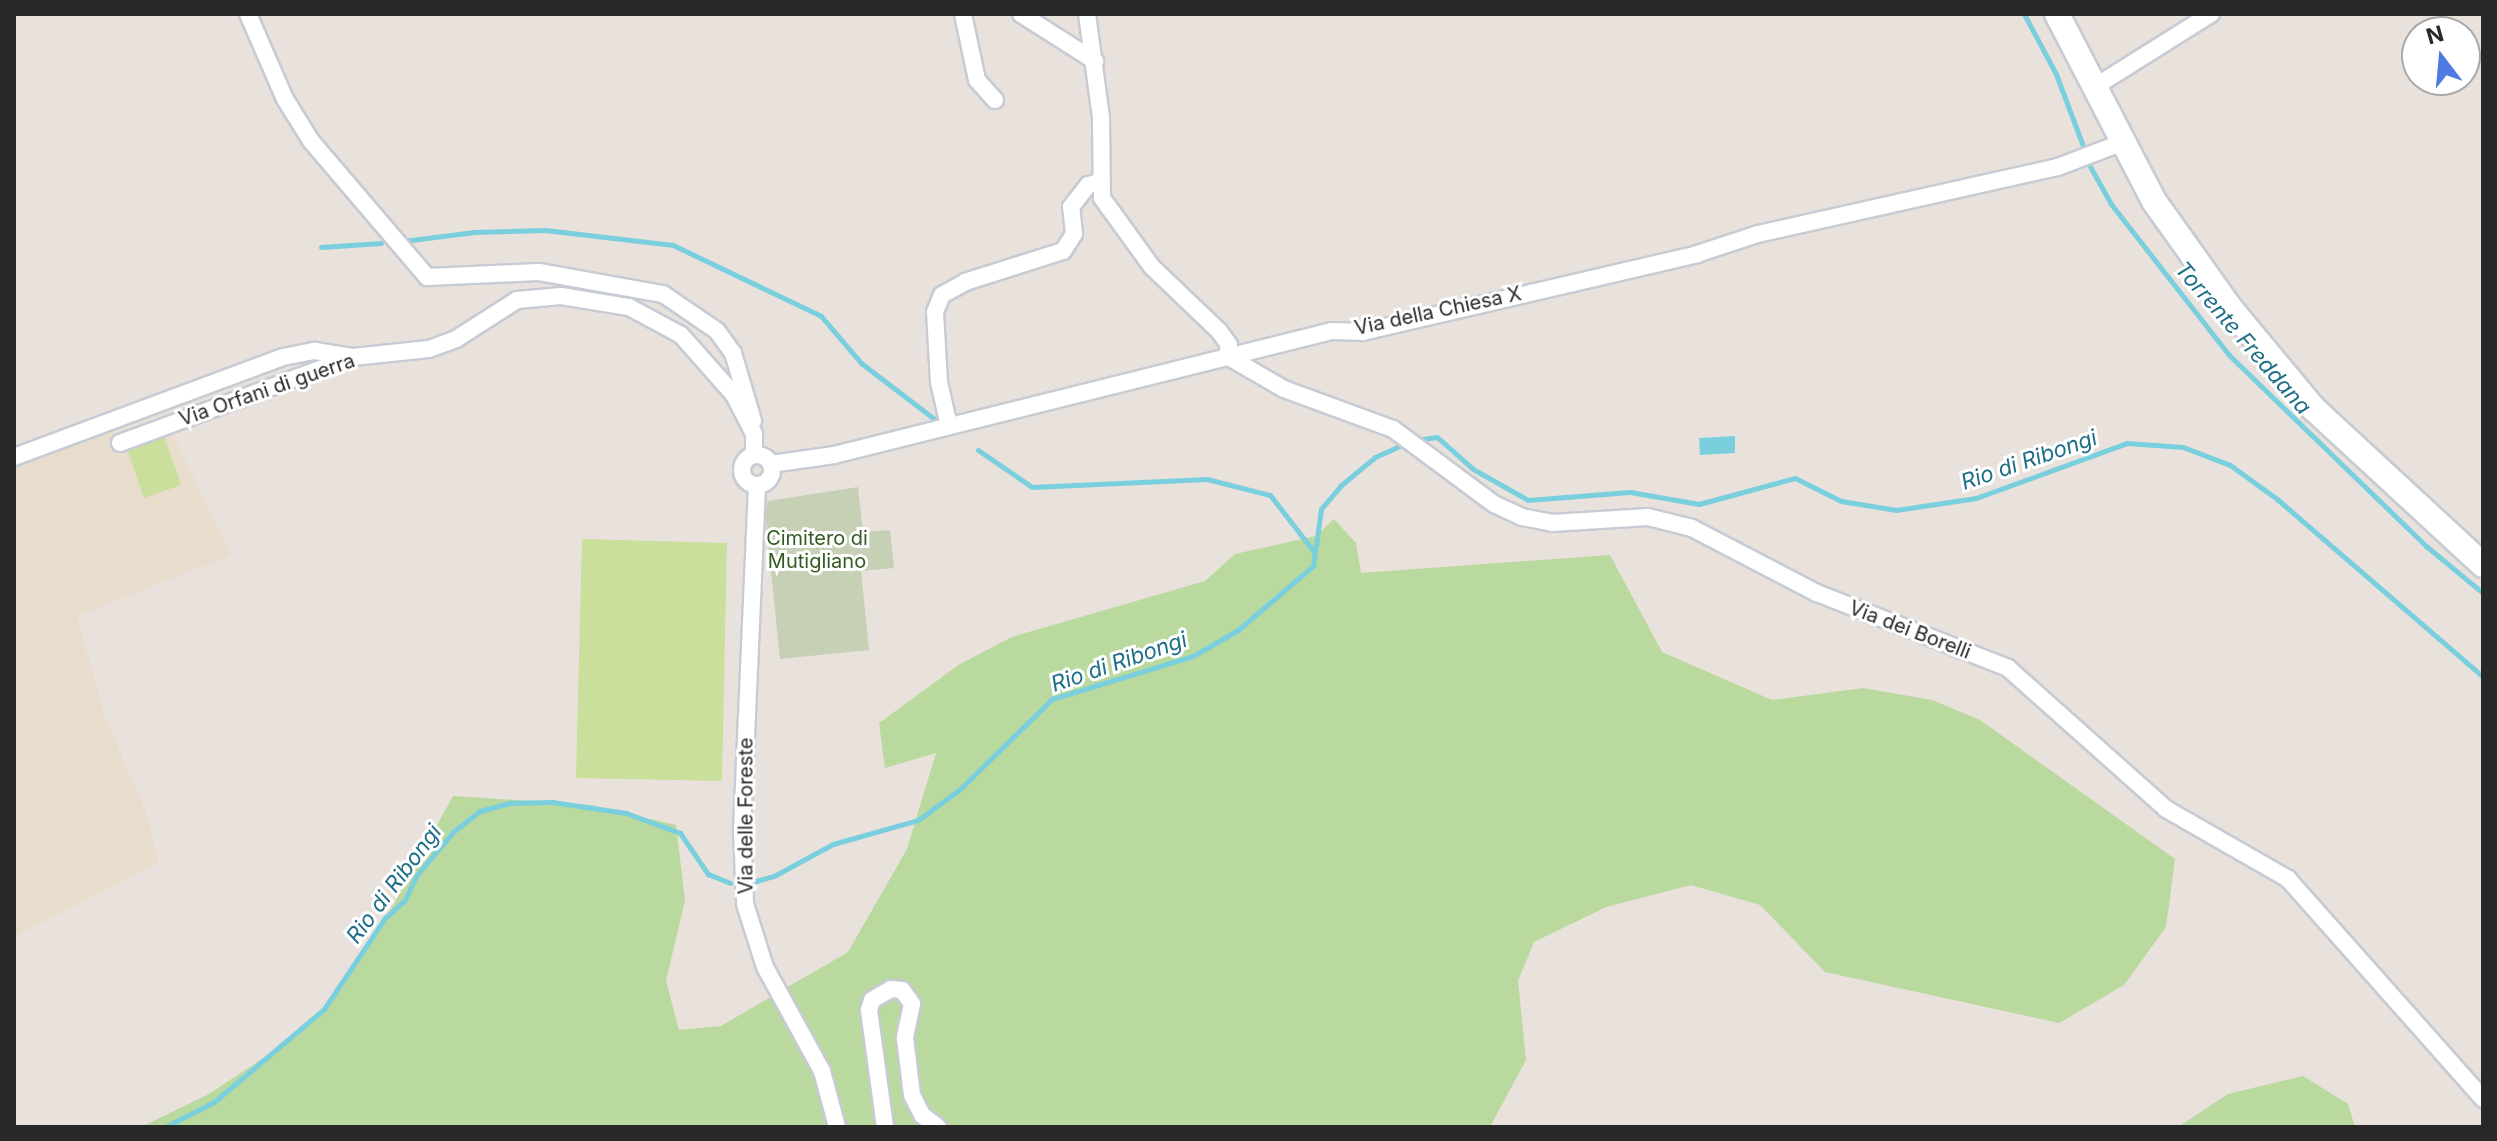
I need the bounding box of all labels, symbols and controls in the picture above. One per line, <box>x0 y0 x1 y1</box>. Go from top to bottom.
north arrow <box>2401 16 2481 96</box>
text: N <box>2423 20 2447 50</box>
water label: Torrente Freddana <box>2169 256 2317 420</box>
street label: Via della Chiesa X <box>1352 282 1524 340</box>
street label: Via Orfani di guerra <box>176 349 358 431</box>
water label: Rio di Ribongi <box>1958 424 2100 496</box>
park label: Cimitero di Mutigliano <box>766 527 868 574</box>
street label: Via dei Borelli <box>1846 596 1974 664</box>
water label: Rio di Ribongi <box>1048 626 1190 698</box>
street label: Via delle Foreste <box>734 738 758 894</box>
water label: Rio di Ribongi <box>341 819 447 949</box>

